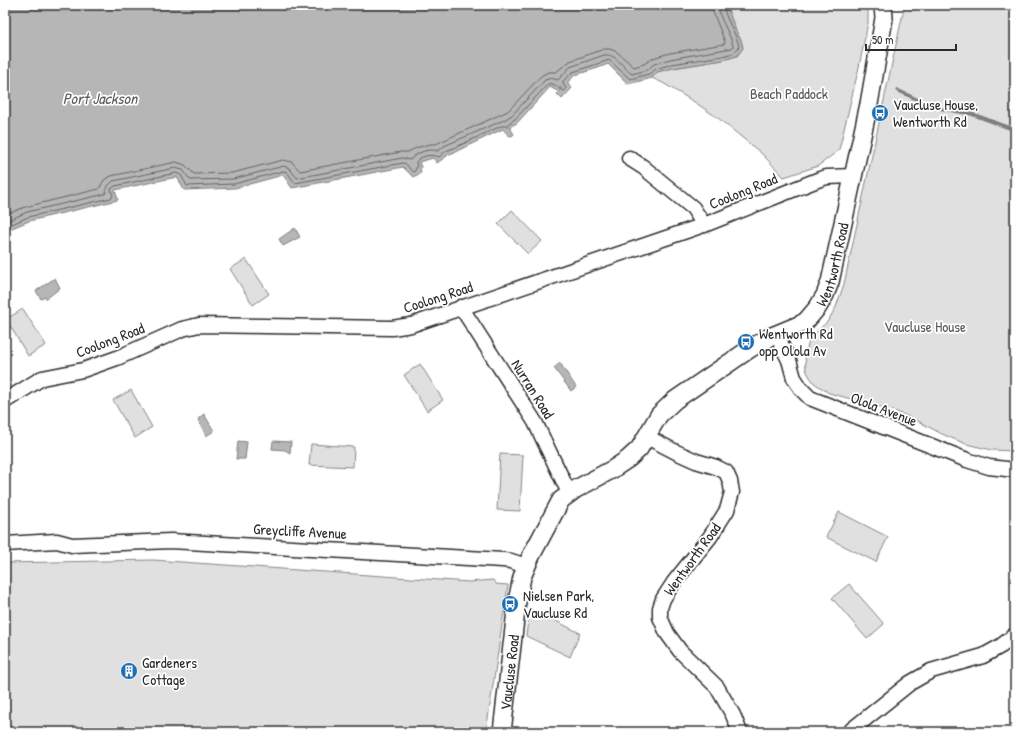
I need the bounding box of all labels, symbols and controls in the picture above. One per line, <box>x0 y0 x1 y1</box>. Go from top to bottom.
scale bar <box>866 26 956 52</box>
text: 50 m <box>872 31 893 48</box>
park label: Beach Paddock <box>750 83 828 104</box>
water label: Port Jackson <box>63 87 139 109</box>
place label: Vaucluse House, Wentworth Rd <box>893 94 978 132</box>
bus stop icon: Vaucluse House, Wentworth Rd <box>870 103 890 123</box>
street label: Coolong Road <box>706 168 780 214</box>
street label: Wentworth Road <box>810 221 853 310</box>
street label: Coolong Road <box>401 276 476 318</box>
park label: Vaucluse House <box>884 316 966 337</box>
street label: Coolong Road <box>73 317 147 363</box>
place label: Wentworth Rd opp Olola Av <box>759 323 833 361</box>
bus stop icon: Wentworth Rd opp Olola Av <box>736 332 756 352</box>
street label: Nurran Road <box>507 355 560 423</box>
street label: Olola Avenue <box>848 387 920 431</box>
street label: Greycliffe Avenue <box>253 518 347 544</box>
street label: Wentworth Road <box>658 518 726 600</box>
place label: Nielsen Park, Vaucluse Rd <box>523 585 594 623</box>
bus stop icon: Nielsen Park, Vaucluse Rd <box>500 594 520 614</box>
street label: Vaucluse Road <box>494 633 524 711</box>
place label: Gardeners Cottage <box>142 652 197 690</box>
building icon: Gardeners Cottage <box>119 661 139 681</box>

